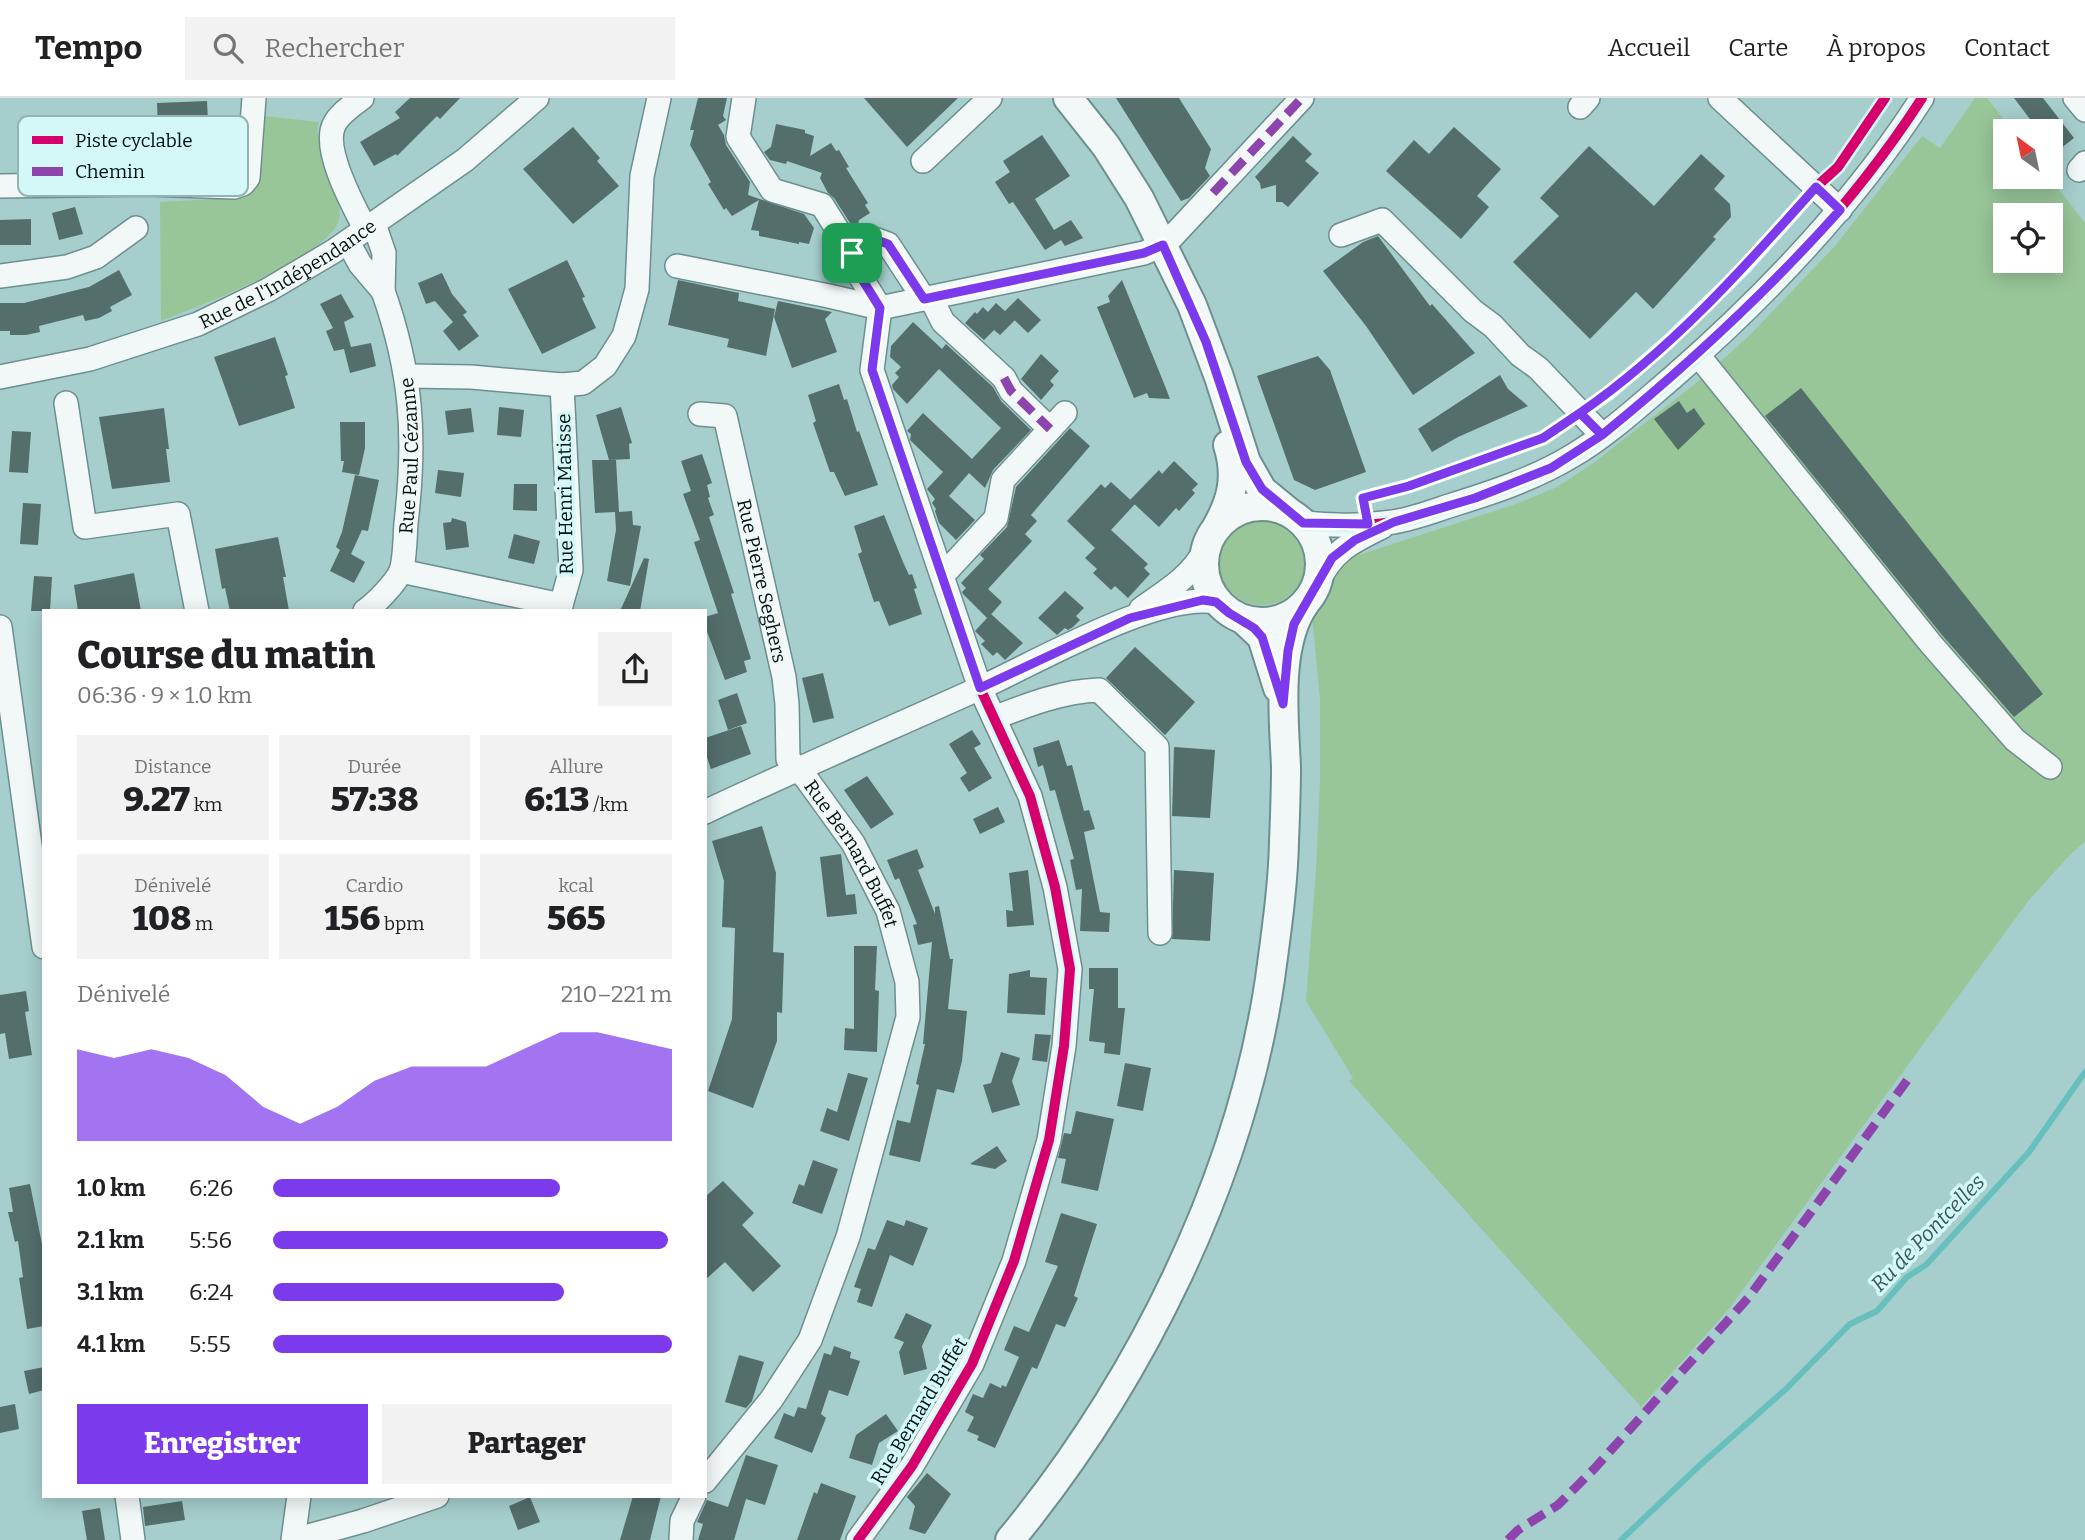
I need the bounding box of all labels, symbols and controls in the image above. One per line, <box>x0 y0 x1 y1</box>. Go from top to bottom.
search box <box>185 17 675 80</box>
text: Tempo <box>35 28 143 68</box>
icon: search <box>209 29 247 67</box>
text: Rechercher <box>265 33 404 64</box>
text: Accueil <box>1608 34 1690 62</box>
text: Carte <box>1728 34 1788 62</box>
text: À propos <box>1826 34 1926 62</box>
text: Contact <box>1964 34 2050 62</box>
legend <box>18 116 248 196</box>
north arrow <box>1993 119 2063 189</box>
map controls <box>1993 119 2063 273</box>
text: Piste cyclable <box>75 129 193 152</box>
text: Chemin <box>75 160 145 183</box>
button: locate <box>1993 203 2063 273</box>
street label: Rue de l'Indépendance <box>195 214 380 333</box>
pin <box>822 223 882 283</box>
icon: arrive <box>833 234 871 272</box>
street label: Rue Paul Cézanne <box>394 376 422 535</box>
street label: Rue Henri Matisse <box>552 413 578 575</box>
street label: Rue Pierre Seghers <box>733 497 792 665</box>
text: Course du matin <box>77 632 375 678</box>
button: share <box>598 632 672 706</box>
text: 06:36 · 9 × 1.0 km <box>77 681 252 709</box>
text: Distance <box>134 755 211 778</box>
text: Durée <box>347 755 401 778</box>
text: Allure <box>549 755 603 778</box>
street label: Rue Bernard Buffet <box>800 775 903 930</box>
text: 9.27 <box>123 778 190 820</box>
text: 57:38 <box>331 778 418 820</box>
text: 6:13 <box>524 778 589 820</box>
text: km <box>190 793 222 816</box>
text: /km <box>589 793 628 816</box>
text: Dénivelé <box>134 874 211 897</box>
text: Cardio <box>345 874 404 897</box>
text: kcal <box>558 874 594 897</box>
text: 108 <box>133 897 191 939</box>
text: 156 <box>325 897 380 939</box>
text: 565 <box>547 897 606 939</box>
text: m <box>191 912 213 935</box>
text: bpm <box>380 912 424 935</box>
text: Dénivelé <box>77 980 170 1008</box>
text: 210–221 m <box>561 980 672 1008</box>
water label: Ru de Pontcelles <box>1866 1169 1990 1297</box>
text: 1.0 km <box>77 1174 146 1202</box>
text: 6:26 <box>189 1174 233 1202</box>
text: 2.1 km <box>77 1226 144 1254</box>
text: 5:56 <box>189 1226 232 1254</box>
text: 3.1 km <box>77 1278 144 1306</box>
text: 6:24 <box>189 1278 233 1306</box>
text: 4.1 km <box>77 1330 145 1358</box>
text: 5:55 <box>189 1330 231 1358</box>
street label: Rue Bernard Buffet <box>866 1333 972 1489</box>
button: Enregistrer <box>77 1404 368 1484</box>
button: Partager <box>382 1404 672 1484</box>

